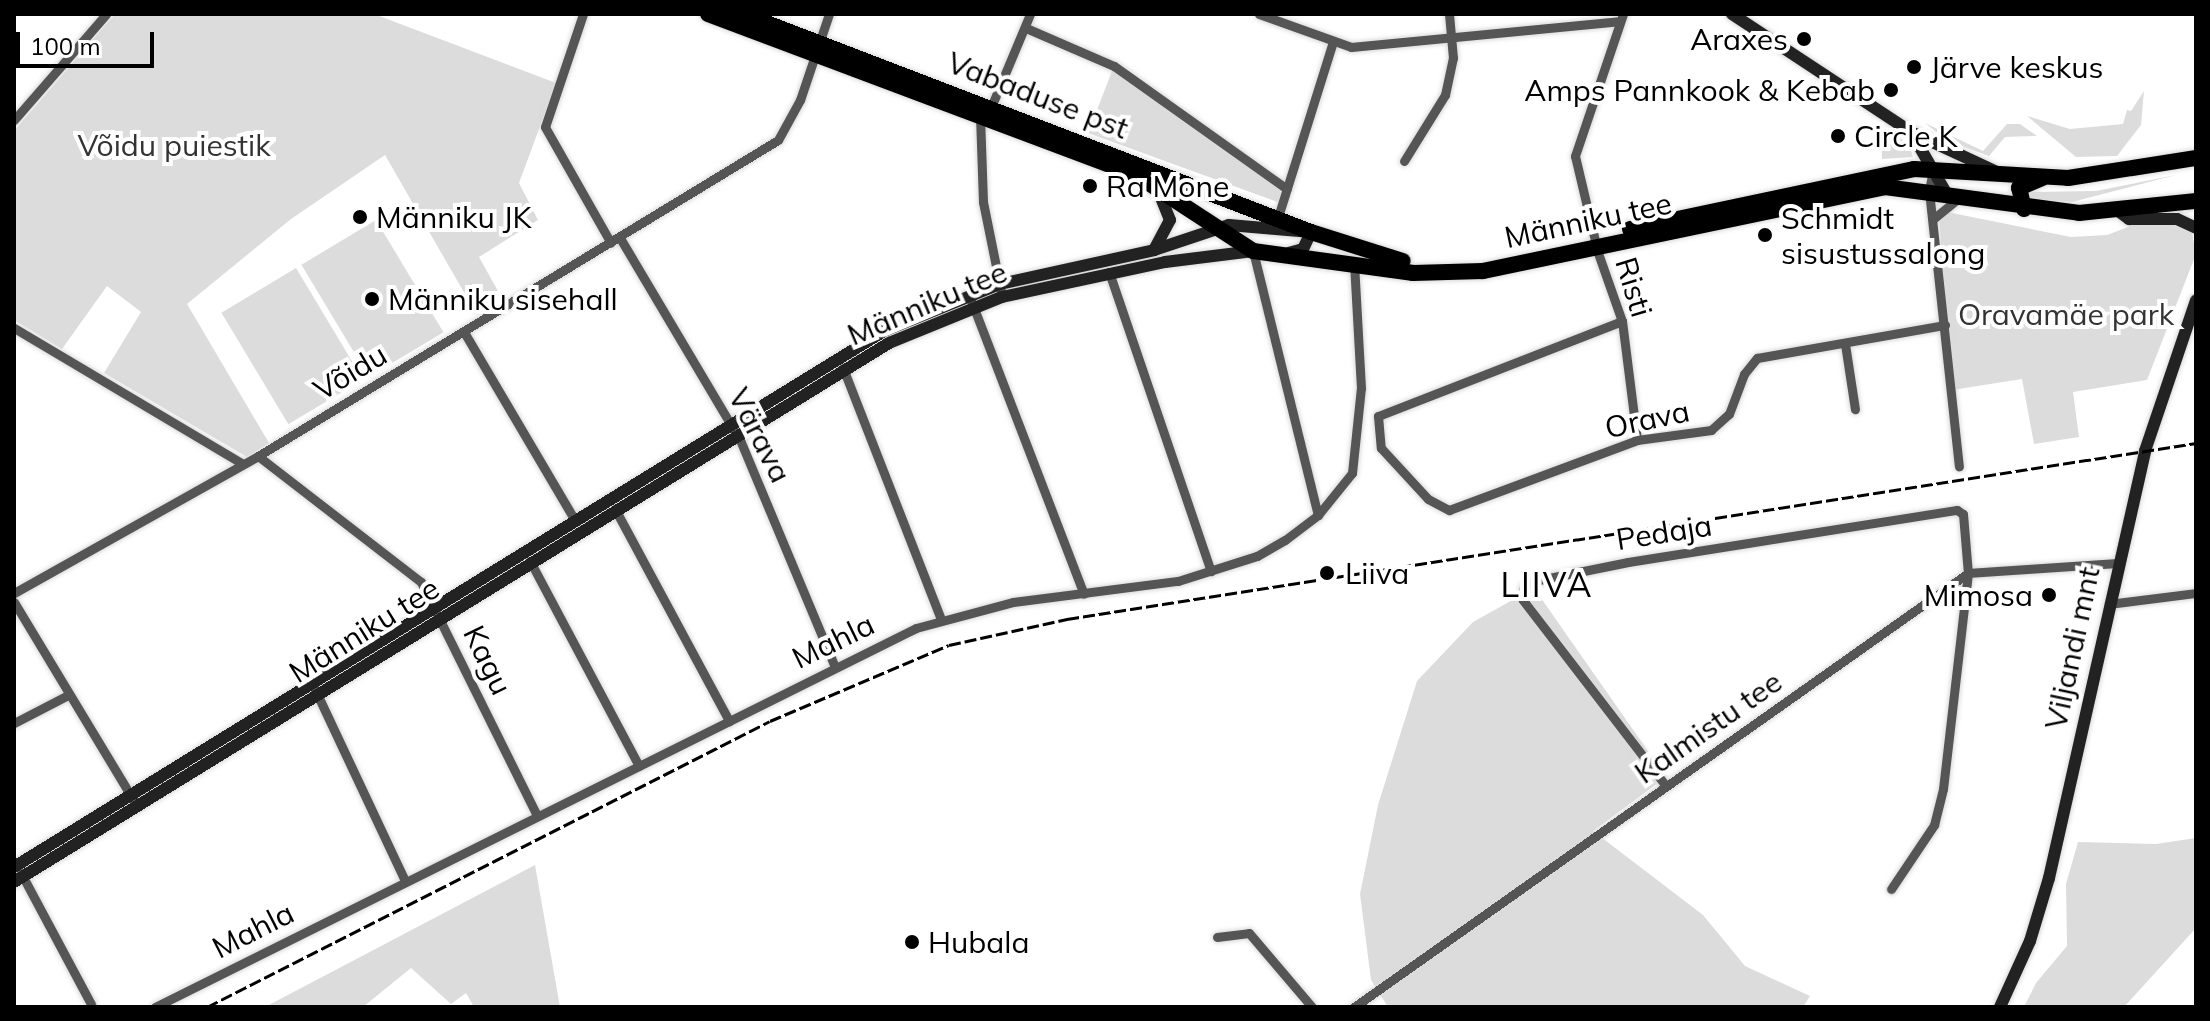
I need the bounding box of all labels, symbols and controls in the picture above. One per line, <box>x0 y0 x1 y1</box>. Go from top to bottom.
scale bar <box>20 16 158 66</box>
place label: Araxes <box>1690 21 1788 57</box>
marker: Araxes <box>1795 30 1813 48</box>
text: 100 m <box>30 31 101 61</box>
street label: Vabaduse pst <box>942 44 1134 146</box>
place label: Järve keskus <box>1930 49 2103 85</box>
marker: Järve keskus <box>1905 58 1923 76</box>
place label: Amps Pannkook & Kebab <box>1524 72 1875 108</box>
marker: Amps Pannkook & Kebab <box>1882 81 1900 99</box>
place label: Circle K <box>1854 118 1958 154</box>
park label: Võidu puiestik <box>77 127 271 163</box>
marker: Circle K <box>1829 127 1847 145</box>
place label: Ra Mone <box>1106 168 1229 204</box>
marker: Ra Mone <box>1081 177 1099 195</box>
street label: Männiku tee <box>1501 185 1675 255</box>
place label: Männiku JK <box>376 199 532 235</box>
place label: Schmidt sisustussalong <box>1781 200 1985 270</box>
marker: Männiku JK <box>351 208 369 226</box>
marker: Schmidt sisustussalong <box>1756 226 1774 244</box>
street label: Männiku tee <box>842 253 1012 353</box>
street label: Risti <box>1608 253 1660 321</box>
place label: Männiku sisehall <box>388 281 618 317</box>
marker: Männiku sisehall <box>363 290 381 308</box>
park label: Oravamäe park <box>1958 296 2174 332</box>
street label: Võidu <box>307 336 393 408</box>
street label: Värava <box>721 382 799 488</box>
street label: Orava <box>1602 393 1692 445</box>
street label: Pedaja <box>1614 507 1714 557</box>
place label: Liiva <box>1345 555 1409 591</box>
marker: Liiva <box>1316 562 1338 584</box>
street label: Viljandi mnt <box>2037 563 2107 733</box>
district label: LIIVA <box>1500 565 1594 605</box>
street label: Männiku tee <box>283 570 445 690</box>
place label: Mimosa <box>1924 577 2033 613</box>
marker: Mimosa <box>2040 586 2058 604</box>
street label: Mahla <box>786 606 880 676</box>
street label: Kagu <box>456 620 520 700</box>
street label: Kalmistu tee <box>1628 663 1788 791</box>
street label: Mahla <box>206 894 300 966</box>
place label: Hubala <box>928 924 1029 960</box>
marker: Hubala <box>903 933 921 951</box>

